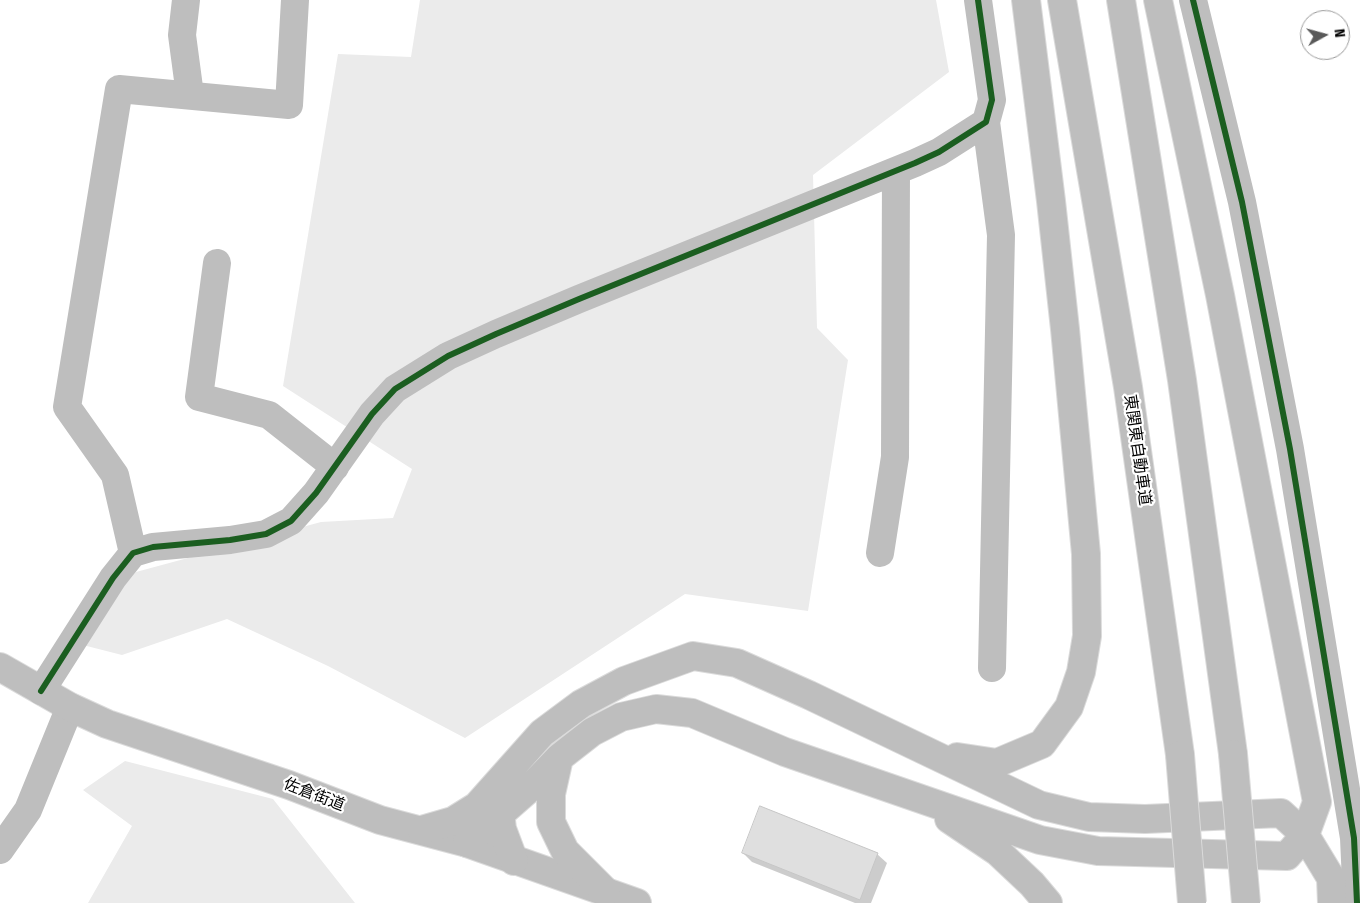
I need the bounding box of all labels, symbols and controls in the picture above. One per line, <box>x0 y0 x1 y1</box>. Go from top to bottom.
north arrow <box>1300 10 1350 60</box>
text: N <box>1330 28 1348 38</box>
street label: 東関東自動車道 <box>1120 393 1154 507</box>
street label: 佐倉街道 <box>281 775 347 815</box>

